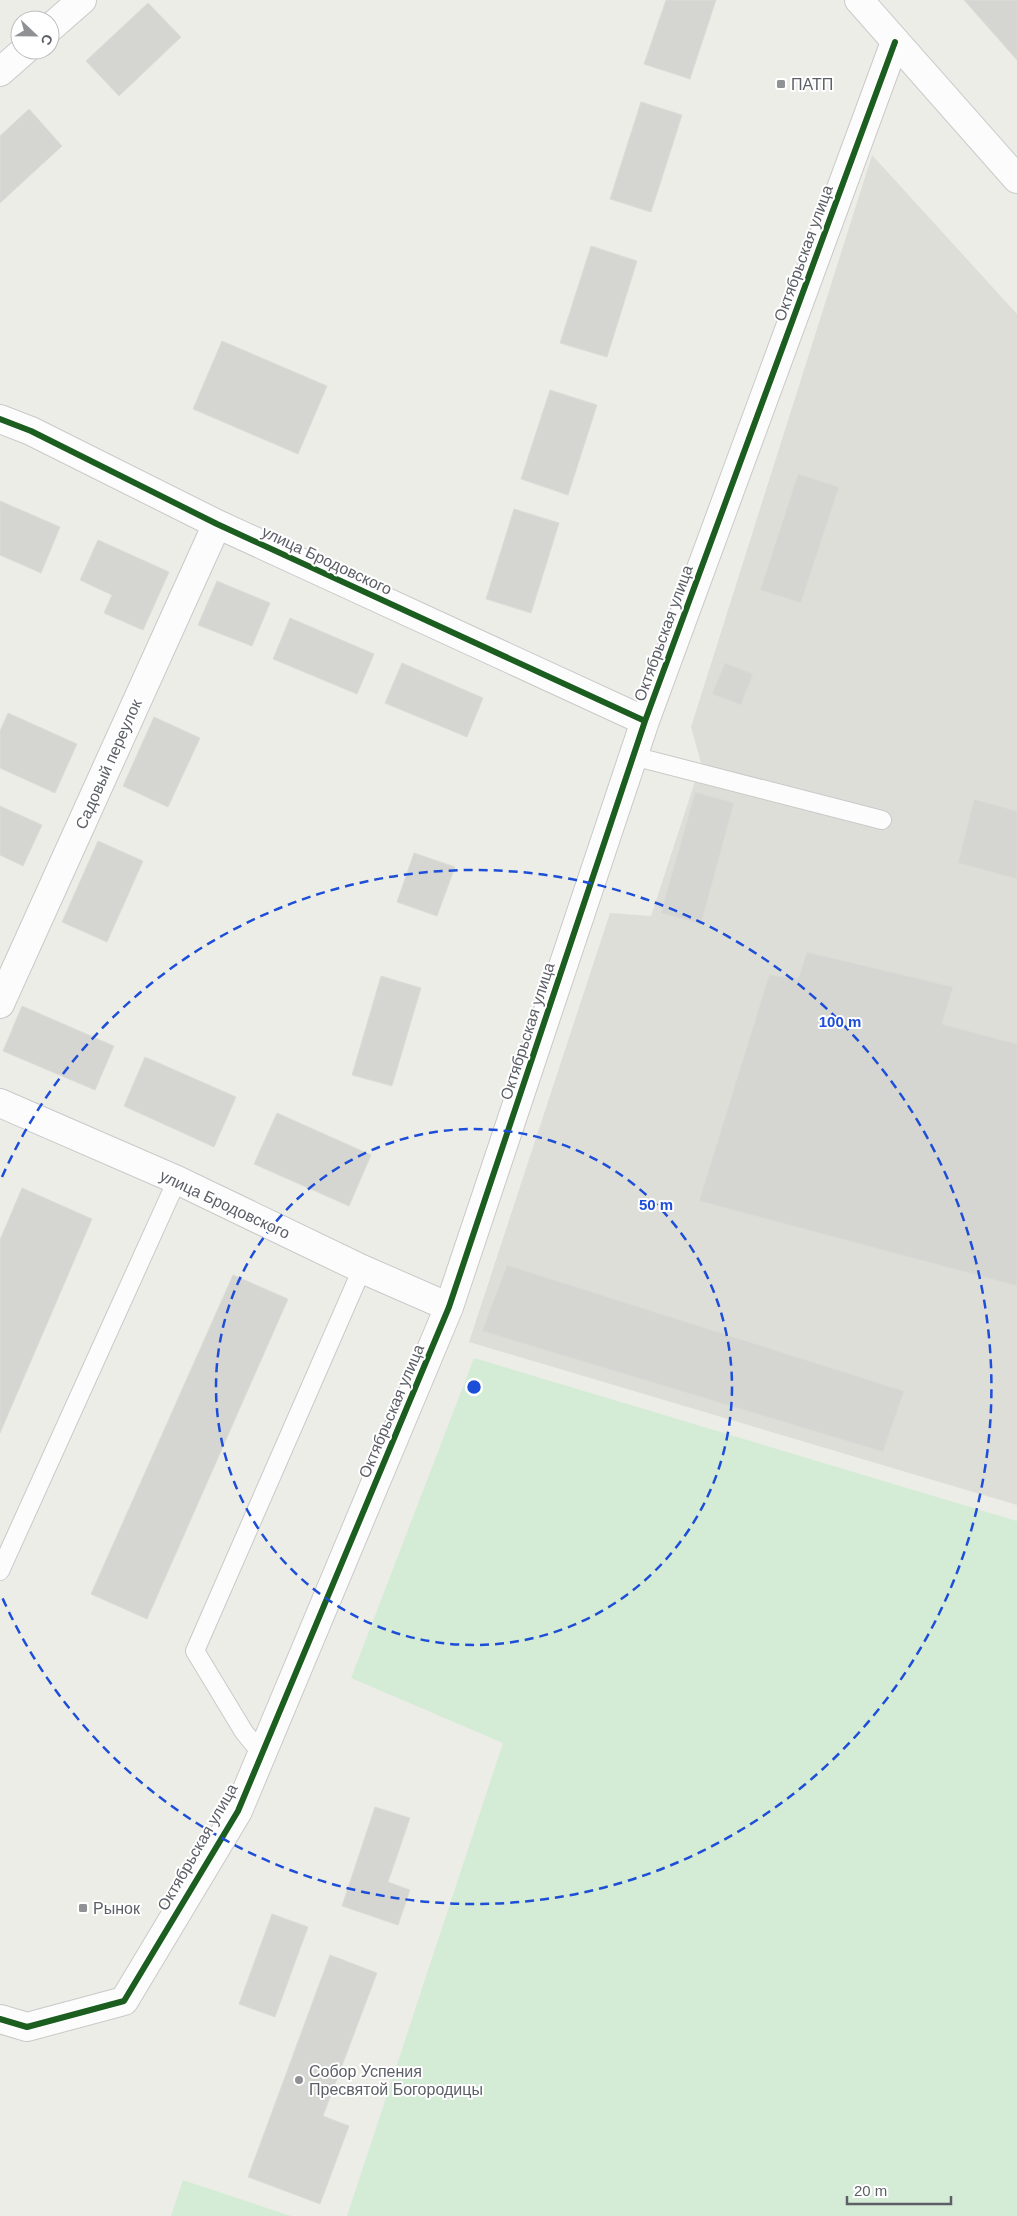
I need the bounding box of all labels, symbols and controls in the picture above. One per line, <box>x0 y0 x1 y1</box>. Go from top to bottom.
north arrow <box>10 10 60 60</box>
text: С <box>38 32 56 48</box>
place label: ПАТП <box>791 76 833 93</box>
marker: ПАТП <box>775 78 787 90</box>
street label: Октябрьская улица <box>771 183 836 323</box>
street label: улица Бродовского <box>259 523 395 598</box>
street label: Октябрьская улица <box>631 563 696 703</box>
street label: Садовый переулок <box>72 696 145 832</box>
street label: Октябрьская улица <box>497 960 558 1102</box>
text: 100 m <box>819 1013 861 1030</box>
street label: улица Бродовского <box>157 1167 293 1242</box>
text: 50 m <box>639 1196 673 1213</box>
street label: Октябрьская улица <box>356 1342 427 1480</box>
centre of rings <box>465 1378 483 1396</box>
street label: Октябрьская улица <box>154 1781 241 1914</box>
place label: Рынок <box>93 1900 141 1917</box>
marker: Рынок <box>77 1902 89 1914</box>
place label: Собор Успения Пресвятой Богородицы <box>309 2063 483 2098</box>
marker: Собор Успения Пресвятой Богородицы <box>293 2074 305 2086</box>
scale bar <box>847 2174 951 2206</box>
text: 20 m <box>854 2182 887 2199</box>

